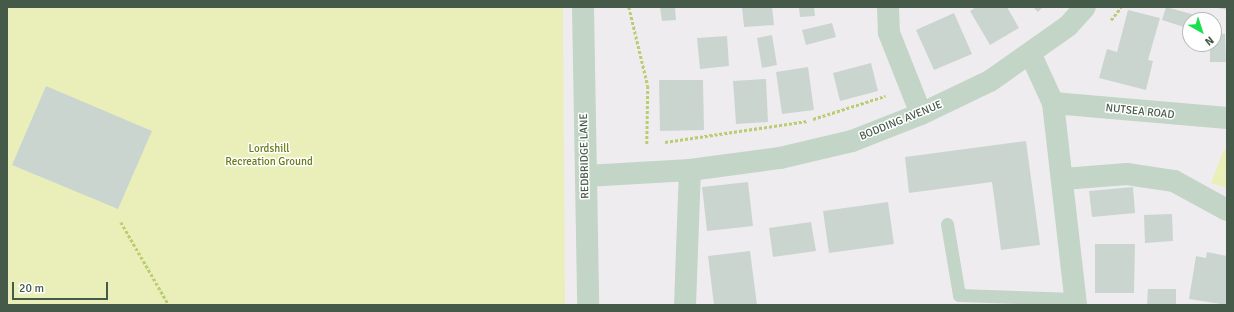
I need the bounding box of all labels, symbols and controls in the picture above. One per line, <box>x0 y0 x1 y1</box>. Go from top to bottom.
north arrow <box>1182 12 1222 52</box>
text: N <box>1202 33 1216 48</box>
street label: BODDING AVENUE <box>858 98 944 144</box>
street label: NUTSEA ROAD <box>1105 102 1175 122</box>
street label: REDBRIDGE LANE <box>578 113 592 199</box>
park label: Lordshill Recreation Ground <box>225 143 313 169</box>
scale bar <box>14 274 110 300</box>
text: 20 m <box>19 281 44 296</box>

